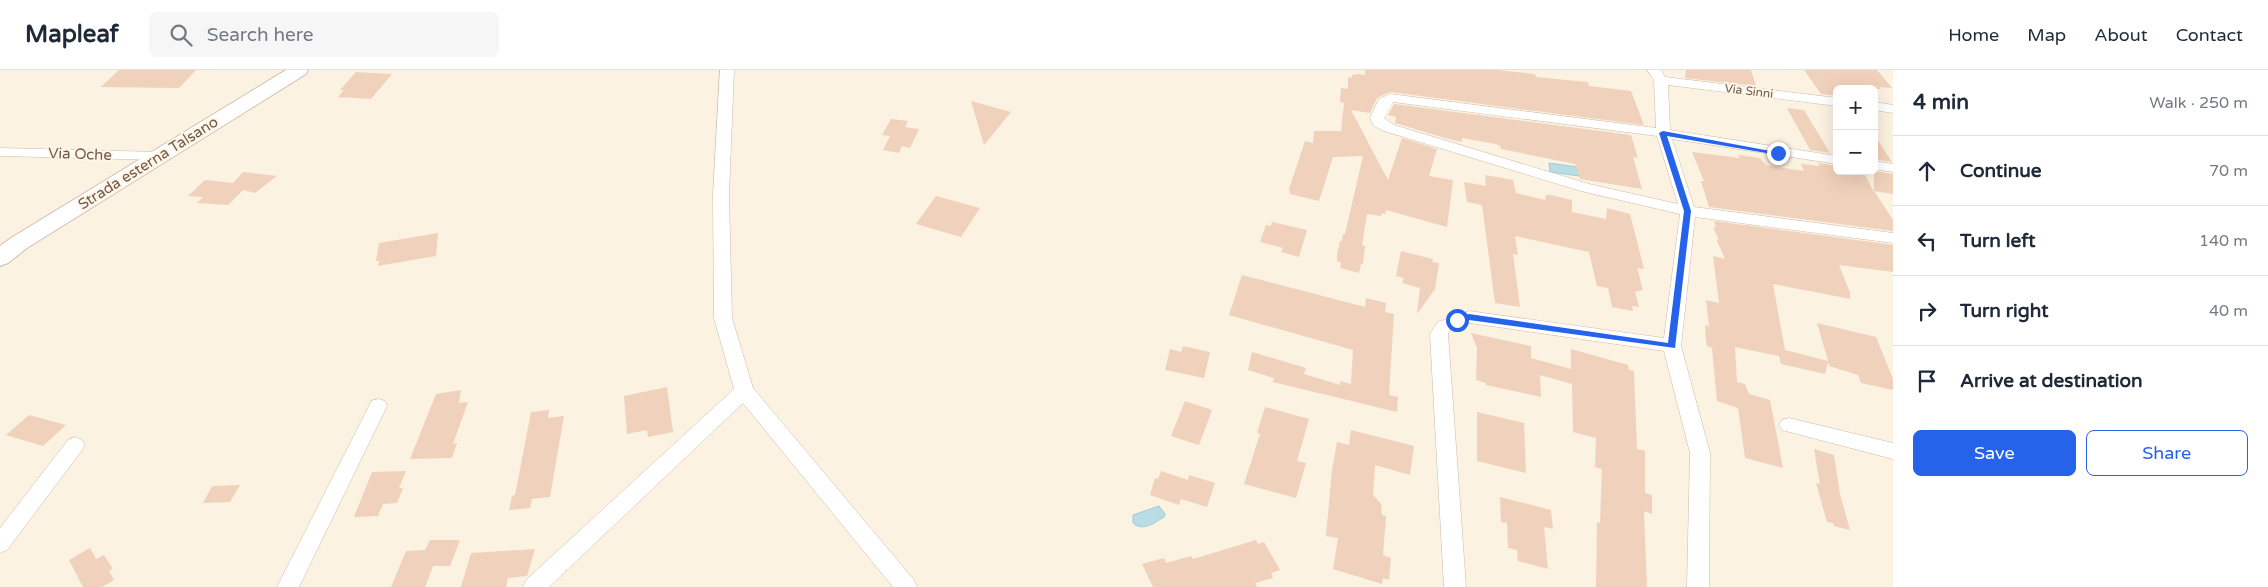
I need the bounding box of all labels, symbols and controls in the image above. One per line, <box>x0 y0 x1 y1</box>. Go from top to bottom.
search box <box>149 12 499 57</box>
text: Mapleaf <box>25 20 119 49</box>
icon: search <box>167 21 195 49</box>
text: Search here <box>207 24 314 46</box>
text: Home <box>1948 24 1999 46</box>
text: Map <box>2027 24 2066 46</box>
text: About <box>2094 24 2148 46</box>
text: Contact <box>2176 24 2243 46</box>
street label: Via Sinni <box>1724 81 1774 101</box>
map controls <box>1833 85 1878 175</box>
button: + <box>1833 85 1878 130</box>
text: 4 min <box>1913 90 1969 115</box>
text: Walk · 250 m <box>2149 93 2248 113</box>
street label: Strada esterna Talsano <box>75 113 221 213</box>
button: − <box>1833 130 1878 175</box>
route end <box>1767 142 1790 165</box>
street label: Via Oche <box>48 144 112 164</box>
icon: ahead <box>1913 157 1941 185</box>
text: Continue <box>1960 160 2042 182</box>
text: 70 m <box>2209 161 2248 181</box>
icon: left <box>1913 227 1941 255</box>
text: Turn left <box>1960 230 2036 252</box>
text: 140 m <box>2199 231 2248 251</box>
icon: right <box>1913 297 1941 325</box>
text: Turn right <box>1960 300 2048 322</box>
text: 40 m <box>2209 301 2248 321</box>
route start <box>1446 309 1469 332</box>
icon: arrive <box>1913 367 1941 395</box>
text: Arrive at destination <box>1960 370 2143 392</box>
button: Save <box>1913 430 2076 476</box>
button: Share <box>2086 430 2248 476</box>

